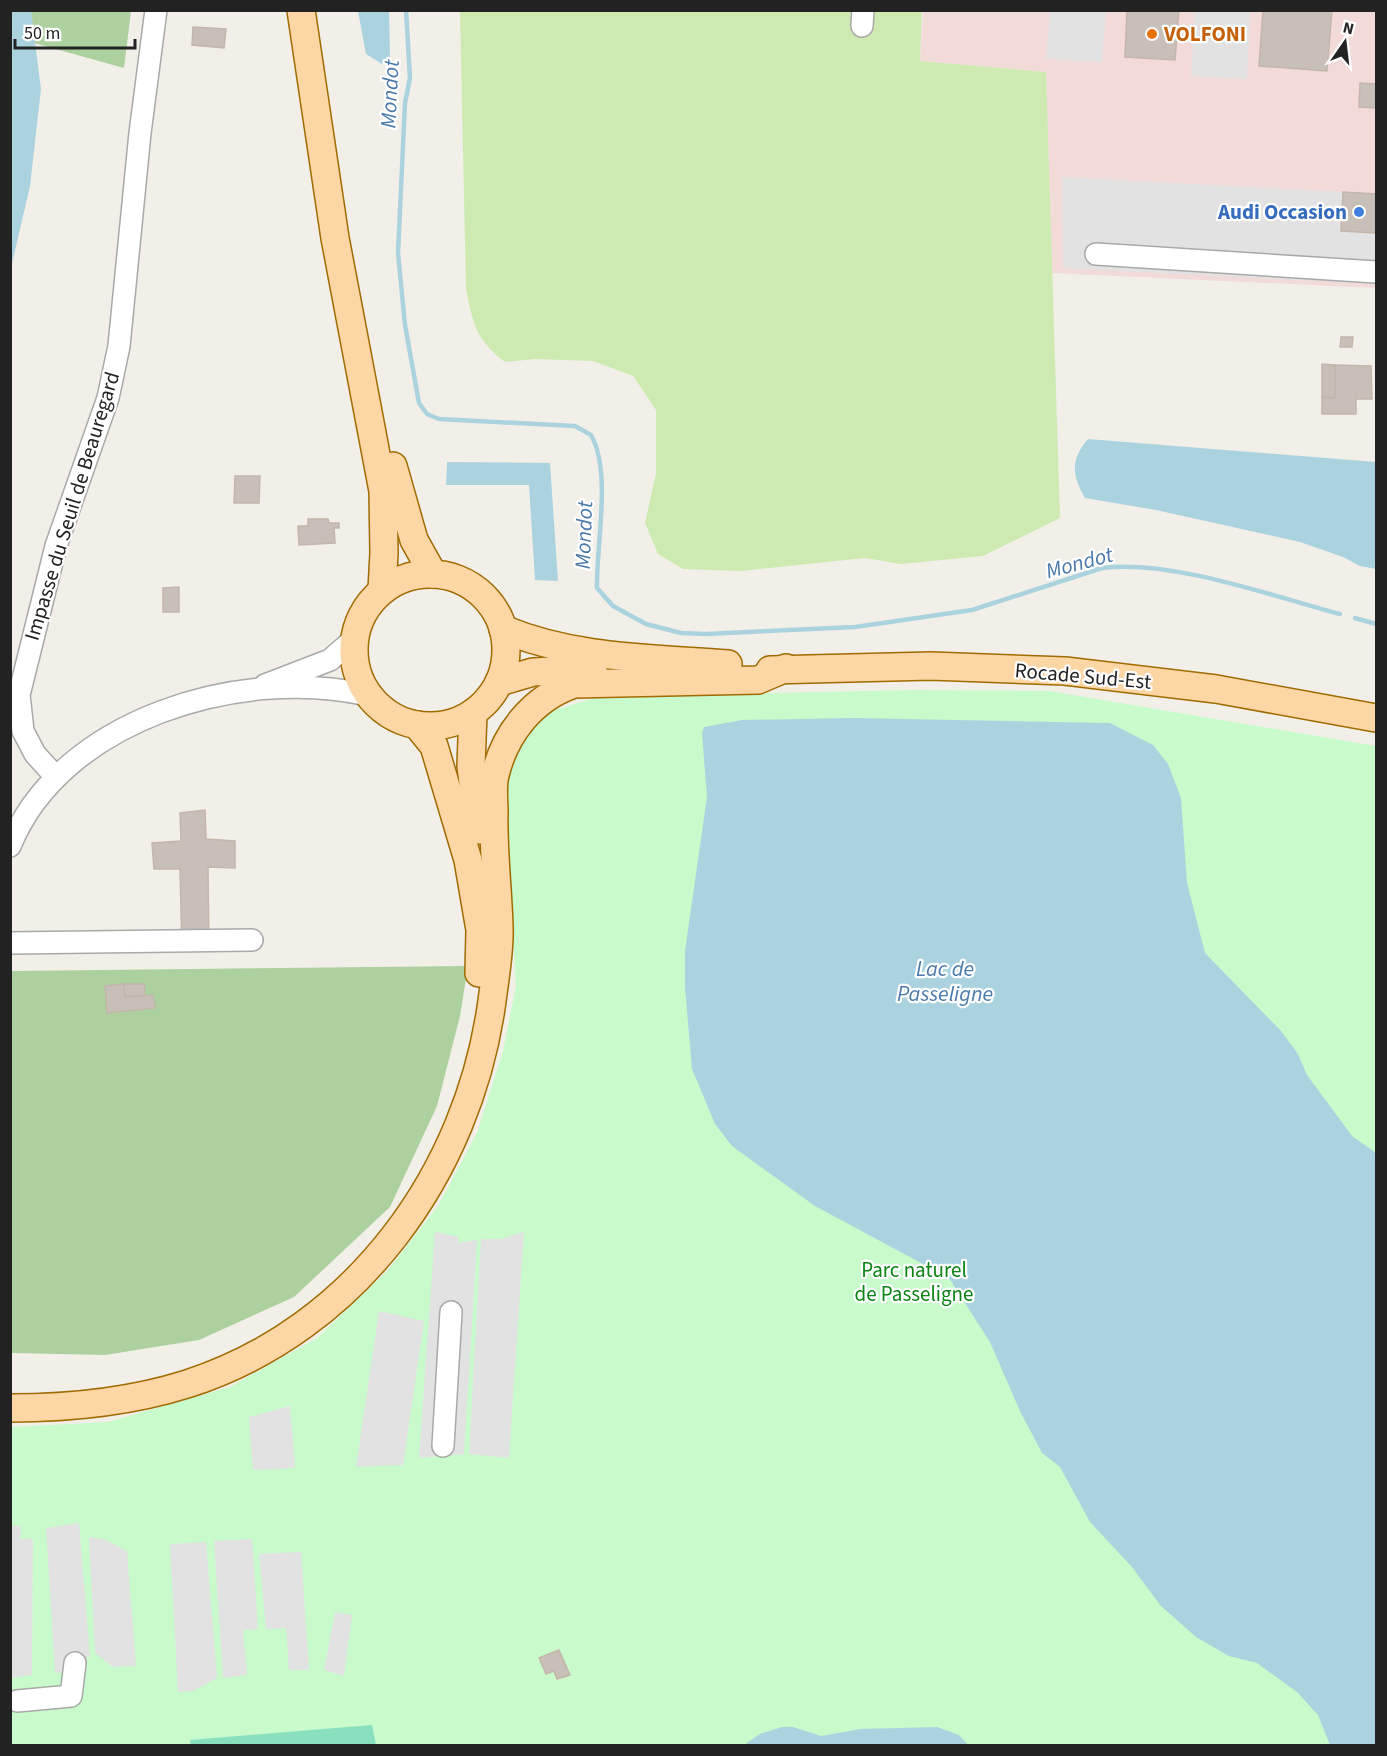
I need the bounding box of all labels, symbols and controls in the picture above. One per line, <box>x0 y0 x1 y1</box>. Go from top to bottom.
scale bar <box>15 12 135 50</box>
north arrow <box>1315 12 1375 72</box>
text: N <box>1341 16 1356 40</box>
place label: VOLFONI <box>1163 19 1246 49</box>
text: 50 m <box>24 21 60 46</box>
marker: VOLFONI <box>1145 27 1159 41</box>
water label: Mondot <box>372 58 408 129</box>
place label: Audi Occasion <box>1217 197 1347 227</box>
marker: Audi Occasion <box>1352 205 1366 219</box>
street label: Impasse du Seuil de Beauregard <box>17 368 127 644</box>
water label: Mondot <box>567 499 601 570</box>
water label: Mondot <box>1042 538 1117 587</box>
street label: Rocade Sud-Est <box>1014 655 1152 697</box>
water label: Lac de Passeligne <box>897 953 993 1010</box>
park label: Parc naturel de Passeligne <box>855 1255 973 1309</box>

